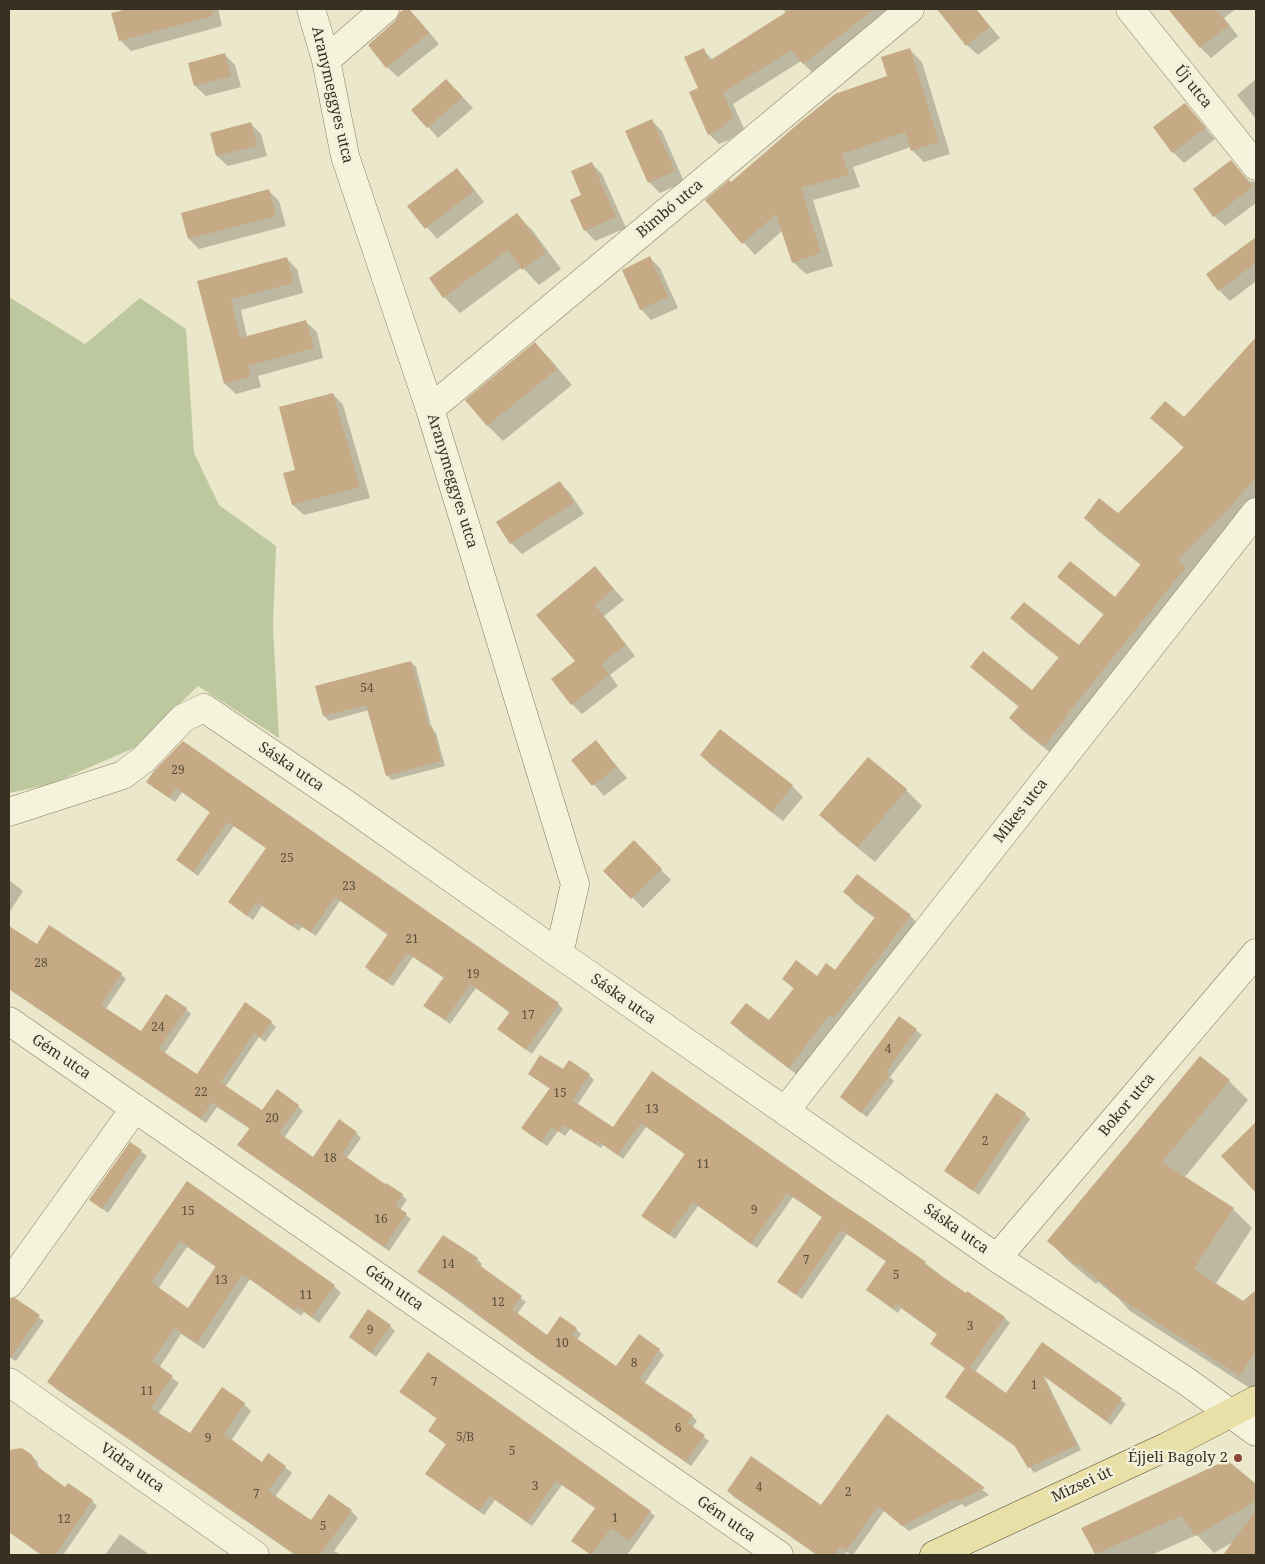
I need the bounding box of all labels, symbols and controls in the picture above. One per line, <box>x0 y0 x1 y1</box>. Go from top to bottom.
street label: Aranymeggyes utca <box>308 25 356 165</box>
street label: Új utca <box>1170 62 1216 112</box>
street label: Bimbó utca <box>633 176 707 242</box>
street label: Aranymeggyes utca <box>423 412 481 550</box>
house number: 54 <box>360 682 374 696</box>
street label: Sáska utca <box>255 739 327 795</box>
house number: 29 <box>171 764 185 778</box>
street label: Mikes utca <box>990 775 1052 847</box>
house number: 25 <box>280 852 294 866</box>
house number: 23 <box>342 880 356 894</box>
house number: 21 <box>405 933 419 947</box>
house number: 28 <box>34 957 48 971</box>
house number: 19 <box>466 968 480 982</box>
street label: Sáska utca <box>587 970 659 1028</box>
house number: 17 <box>521 1009 535 1023</box>
house number: 24 <box>151 1021 165 1035</box>
street label: Gém utca <box>28 1031 94 1083</box>
house number: 4 <box>885 1043 891 1057</box>
street label: Bokor utca <box>1095 1070 1159 1140</box>
house number: 22 <box>194 1086 208 1100</box>
house number: 15 <box>553 1087 567 1101</box>
house number: 13 <box>645 1103 659 1117</box>
house number: 20 <box>265 1112 279 1126</box>
house number: 2 <box>982 1135 988 1149</box>
house number: 18 <box>323 1152 337 1166</box>
house number: 11 <box>696 1158 710 1172</box>
street label: Sáska utca <box>920 1200 992 1258</box>
house number: 9 <box>751 1204 757 1218</box>
house number: 15 <box>181 1205 195 1219</box>
house number: 16 <box>374 1213 388 1227</box>
house number: 7 <box>803 1254 809 1268</box>
house number: 14 <box>441 1258 455 1272</box>
street label: Gém utca <box>361 1261 427 1315</box>
house number: 5 <box>893 1269 899 1283</box>
house number: 13 <box>214 1274 228 1288</box>
house number: 11 <box>299 1289 313 1303</box>
house number: 12 <box>491 1296 505 1310</box>
house number: 3 <box>967 1320 973 1334</box>
house number: 9 <box>367 1324 373 1338</box>
house number: 10 <box>555 1337 569 1351</box>
house number: 8 <box>631 1357 637 1371</box>
house number: 7 <box>431 1376 437 1390</box>
house number: 1 <box>1031 1379 1037 1393</box>
house number: 11 <box>140 1385 154 1399</box>
house number: 6 <box>675 1422 681 1436</box>
house number: 5/B <box>456 1431 474 1445</box>
house number: 9 <box>205 1432 211 1446</box>
street label: Vidra utca <box>97 1439 167 1497</box>
house number: 5 <box>509 1445 515 1459</box>
place label: Éjjeli Bagoly 2 <box>1128 1449 1228 1467</box>
marker: Éjjeli Bagoly 2 <box>1232 1452 1244 1464</box>
street label: Mizsei út <box>1049 1463 1115 1507</box>
house number: 3 <box>532 1480 538 1494</box>
house number: 4 <box>756 1481 762 1495</box>
house number: 2 <box>845 1486 851 1500</box>
house number: 7 <box>253 1488 259 1502</box>
street label: Gém utca <box>693 1492 759 1546</box>
house number: 1 <box>612 1512 618 1526</box>
house number: 12 <box>57 1513 71 1527</box>
house number: 5 <box>320 1520 326 1534</box>

